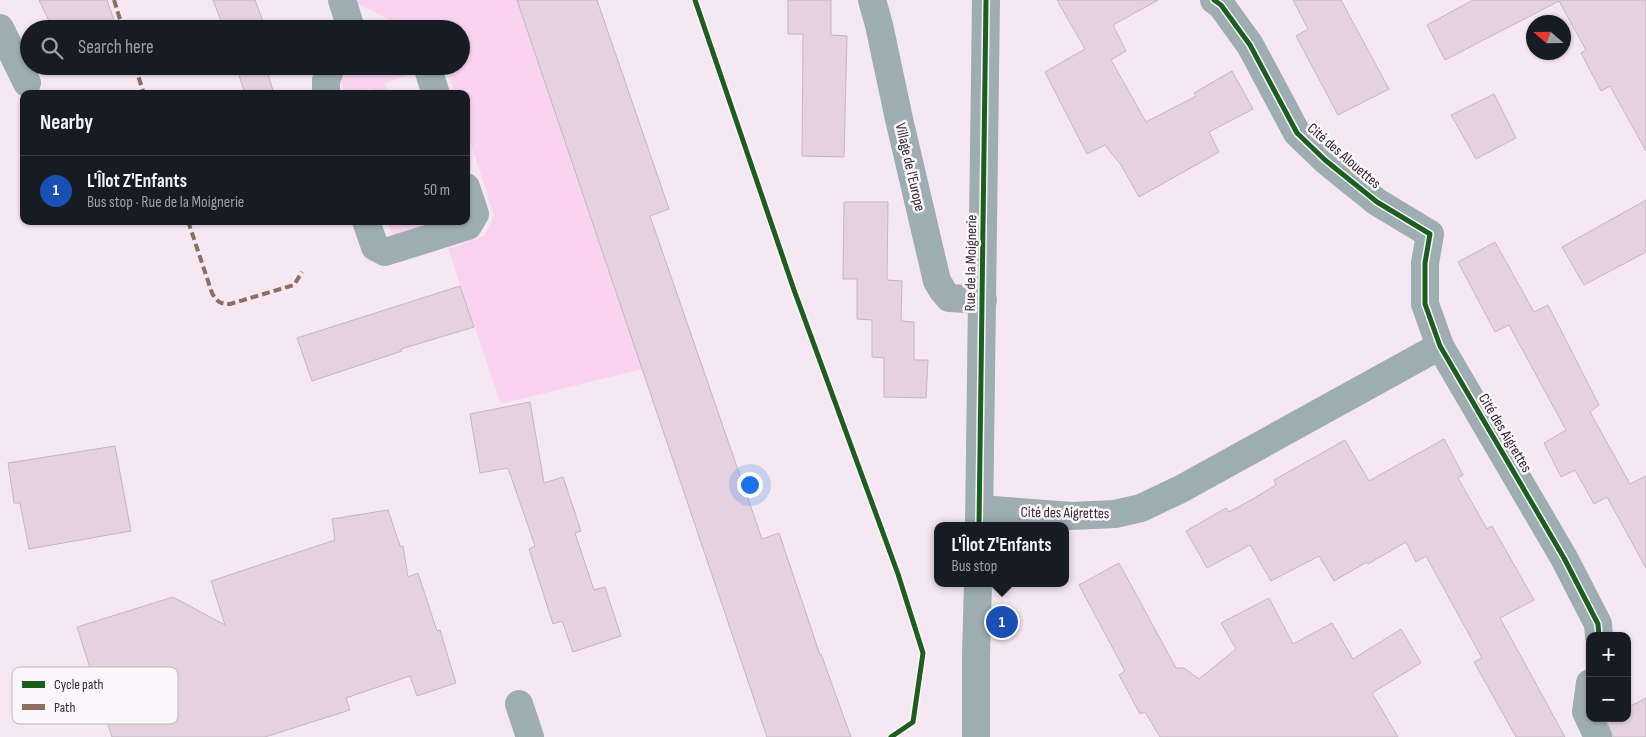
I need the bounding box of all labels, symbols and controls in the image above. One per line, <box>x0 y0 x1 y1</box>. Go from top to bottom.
north arrow <box>1526 15 1571 60</box>
search box <box>20 20 470 75</box>
icon: search <box>38 34 66 62</box>
text: Search here <box>78 36 154 59</box>
text: Nearby <box>40 110 93 135</box>
street label: Cité des Alouettes <box>1303 119 1385 193</box>
street label: Village de l'Europe <box>891 121 929 213</box>
text: L'Îlot Z'Enfants <box>87 170 187 193</box>
text: 1 <box>53 181 59 200</box>
text: 50 m <box>424 181 450 200</box>
text: Bus stop · Rue de la Moignerie <box>87 193 244 212</box>
street label: Rue de la Moignerie <box>961 214 981 312</box>
street label: Cité des Aigrettes <box>1474 390 1536 476</box>
your location <box>737 472 763 498</box>
street label: Cité des Aigrettes <box>1021 503 1109 523</box>
popup <box>934 522 1069 587</box>
text: L'Îlot Z'Enfants <box>952 534 1051 557</box>
text: Bus stop <box>952 557 997 576</box>
pin: 1 <box>986 603 1018 641</box>
map controls <box>1586 632 1631 722</box>
button: + <box>1586 632 1631 677</box>
legend <box>12 667 178 724</box>
text: Cycle path <box>54 676 104 693</box>
button: − <box>1586 677 1631 722</box>
text: Path <box>54 699 75 716</box>

